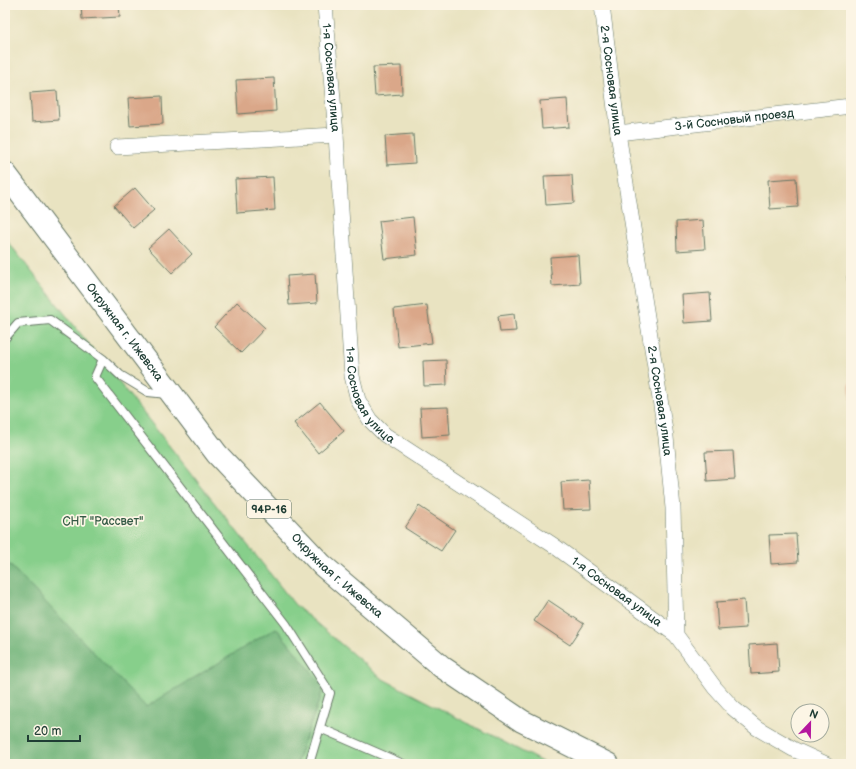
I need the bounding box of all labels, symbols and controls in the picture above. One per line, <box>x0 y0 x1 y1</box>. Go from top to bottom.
street label: 1-я Сосновая улица <box>319 23 343 133</box>
street label: 2-я Сосновая улица <box>597 24 626 137</box>
street label: 3-й Сосновый проезд <box>674 105 795 134</box>
street label: Окружная г. Ижевска <box>83 280 167 384</box>
street label: 2-я Сосновая улица <box>644 345 675 457</box>
street label: 1-я Сосновая улица <box>343 346 398 447</box>
road number: 94Р-16 <box>247 500 291 518</box>
park label: СНТ "Рассвет" <box>62 514 144 529</box>
street label: Окружная г. Ижевска <box>288 530 386 621</box>
street label: 1-я Сосновая улица <box>568 553 665 630</box>
north arrow <box>790 703 830 743</box>
text: N <box>807 707 820 722</box>
scale bar <box>28 717 80 743</box>
text: 20 m <box>34 724 61 739</box>

